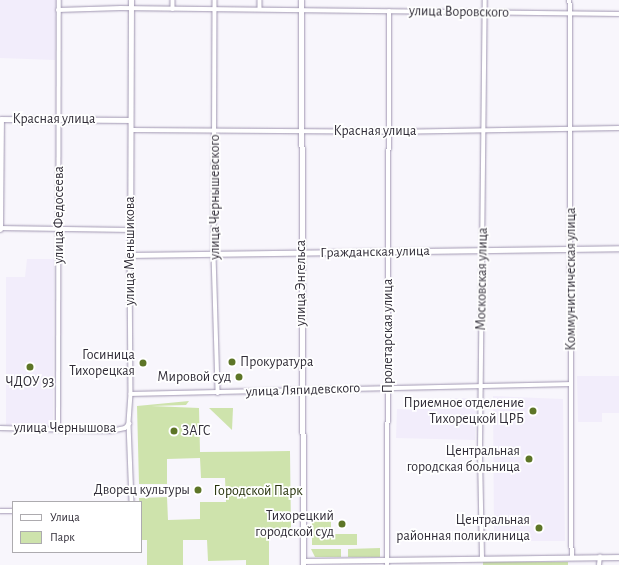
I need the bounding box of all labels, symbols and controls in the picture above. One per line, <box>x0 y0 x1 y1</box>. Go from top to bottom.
street label: улица Воровского <box>409 3 509 21</box>
street label: Красная улица <box>13 111 95 127</box>
street label: Красная улица <box>334 123 416 139</box>
street label: улица Чернышевского <box>207 134 223 260</box>
street label: улица Федосеева <box>51 166 67 264</box>
street label: улица Меньшикова <box>122 196 138 306</box>
street label: Коммунистическая улица <box>563 207 579 351</box>
street label: Московская улица <box>473 227 491 331</box>
street label: улица Энгельса <box>293 240 309 326</box>
street label: Гражданская улица <box>320 243 430 261</box>
street label: Пролетарская улица <box>380 279 396 393</box>
place label: Госиница Тихорецкая <box>69 347 135 380</box>
place label: Прокуратура <box>240 354 313 370</box>
marker: Прокуратура <box>227 357 237 367</box>
marker: Госиница Тихорецкая <box>138 358 148 368</box>
marker: ЧДОУ 93 <box>25 362 35 372</box>
place label: Мировой суд <box>157 369 231 385</box>
marker: Мировой суд <box>234 372 244 382</box>
place label: ЧДОУ 93 <box>6 374 54 390</box>
street label: улица Ляпидевского <box>246 380 360 400</box>
place label: Приемное отделение Тихорецкой ЦРБ <box>403 395 524 428</box>
marker: Приемное отделение Тихорецкой ЦРБ <box>527 405 539 417</box>
street label: улица Чернышова <box>14 420 116 436</box>
place label: ЗАГС <box>182 423 211 439</box>
marker: ЗАГС <box>169 426 179 436</box>
place label: Центральная городская больница <box>407 443 520 476</box>
marker: Центральная городская больница <box>523 453 535 465</box>
place label: Дворец культуры <box>94 482 190 498</box>
park label: Городской Парк <box>213 483 303 499</box>
marker: Дворец культуры <box>193 485 203 495</box>
legend <box>12 501 142 553</box>
place label: Тихорецкий городской суд <box>255 508 334 540</box>
text: Улица <box>50 511 80 523</box>
place label: Центральная районная поликлиница <box>396 512 530 544</box>
marker: Тихорецкий городской суд <box>337 519 347 529</box>
marker: Центральная районная поликлиница <box>533 522 545 534</box>
text: Парк <box>50 531 75 543</box>

